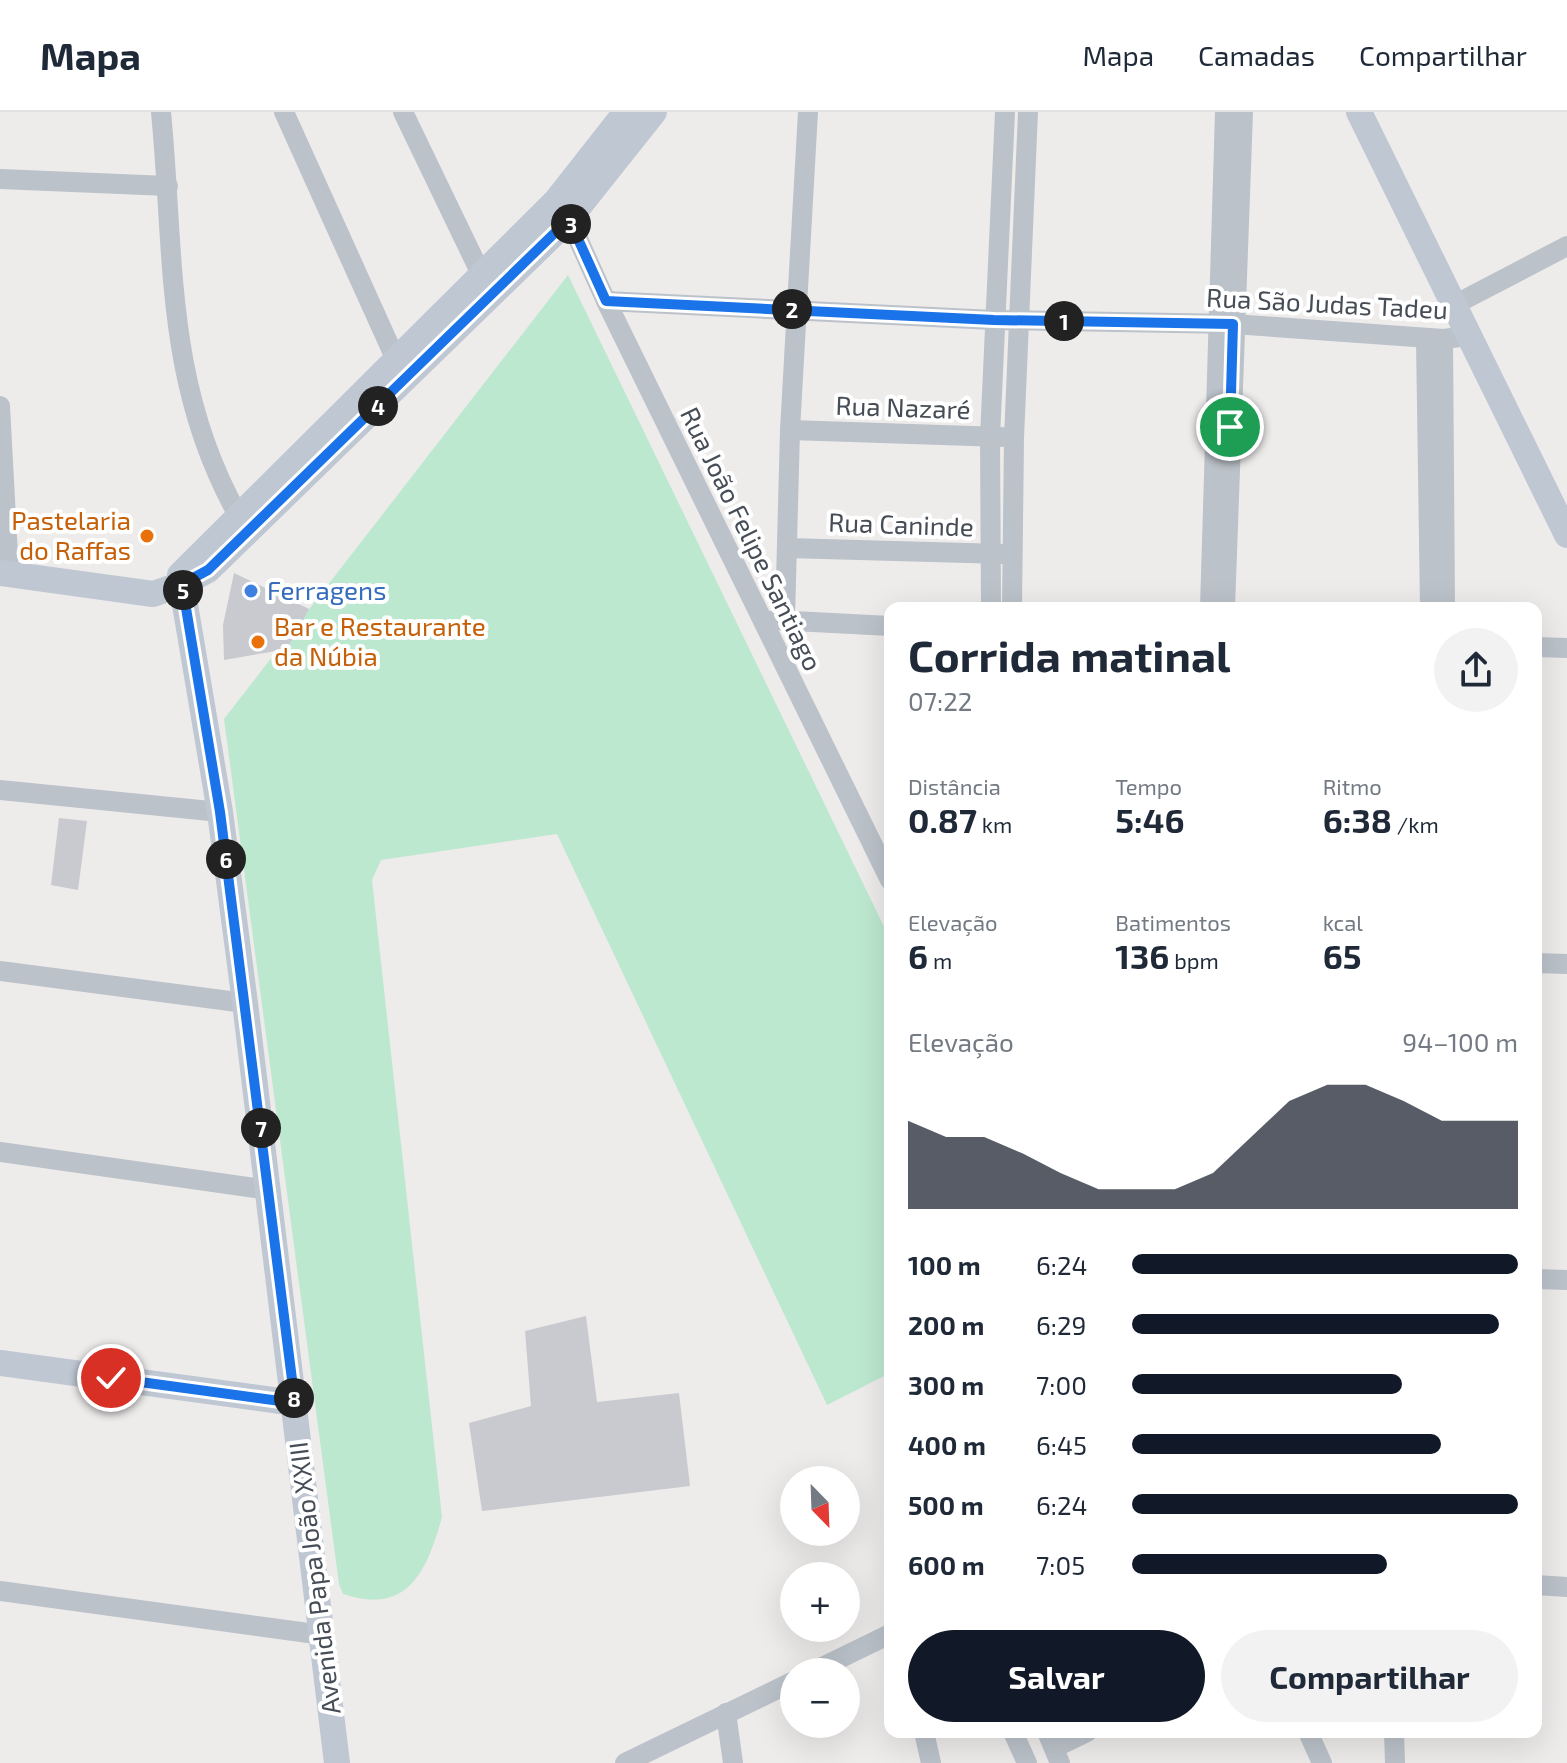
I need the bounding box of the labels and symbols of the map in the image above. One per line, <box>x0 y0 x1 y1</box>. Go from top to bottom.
pin: 3 <box>551 204 591 244</box>
street label: Rua São Judas Tadeu <box>1206 281 1449 324</box>
pin: 2 <box>772 289 812 329</box>
pin: 1 <box>1044 301 1084 341</box>
pin: 4 <box>358 386 398 426</box>
street label: Rua Nazaré <box>835 389 971 424</box>
pin <box>1196 393 1264 461</box>
street label: Rua João Felipe Santiago <box>675 402 830 675</box>
place label: Pastelaria do Raffas <box>11 504 131 565</box>
street label: Rua Caninde <box>828 505 974 542</box>
marker: Pastelaria do Raffas <box>138 527 156 545</box>
pin: 5 <box>163 570 203 610</box>
place label: Ferragens <box>267 574 386 605</box>
marker: Ferragens <box>242 582 260 600</box>
place label: Bar e Restaurante da Núbia <box>274 610 486 671</box>
marker: Bar e Restaurante da Núbia <box>249 633 267 651</box>
pin: 6 <box>206 839 246 879</box>
pin: 7 <box>241 1108 281 1148</box>
pin <box>77 1344 145 1412</box>
pin: 8 <box>274 1378 314 1418</box>
street label: Avenida Papa João XXIII <box>281 1440 346 1716</box>
north arrow <box>780 1466 860 1546</box>

